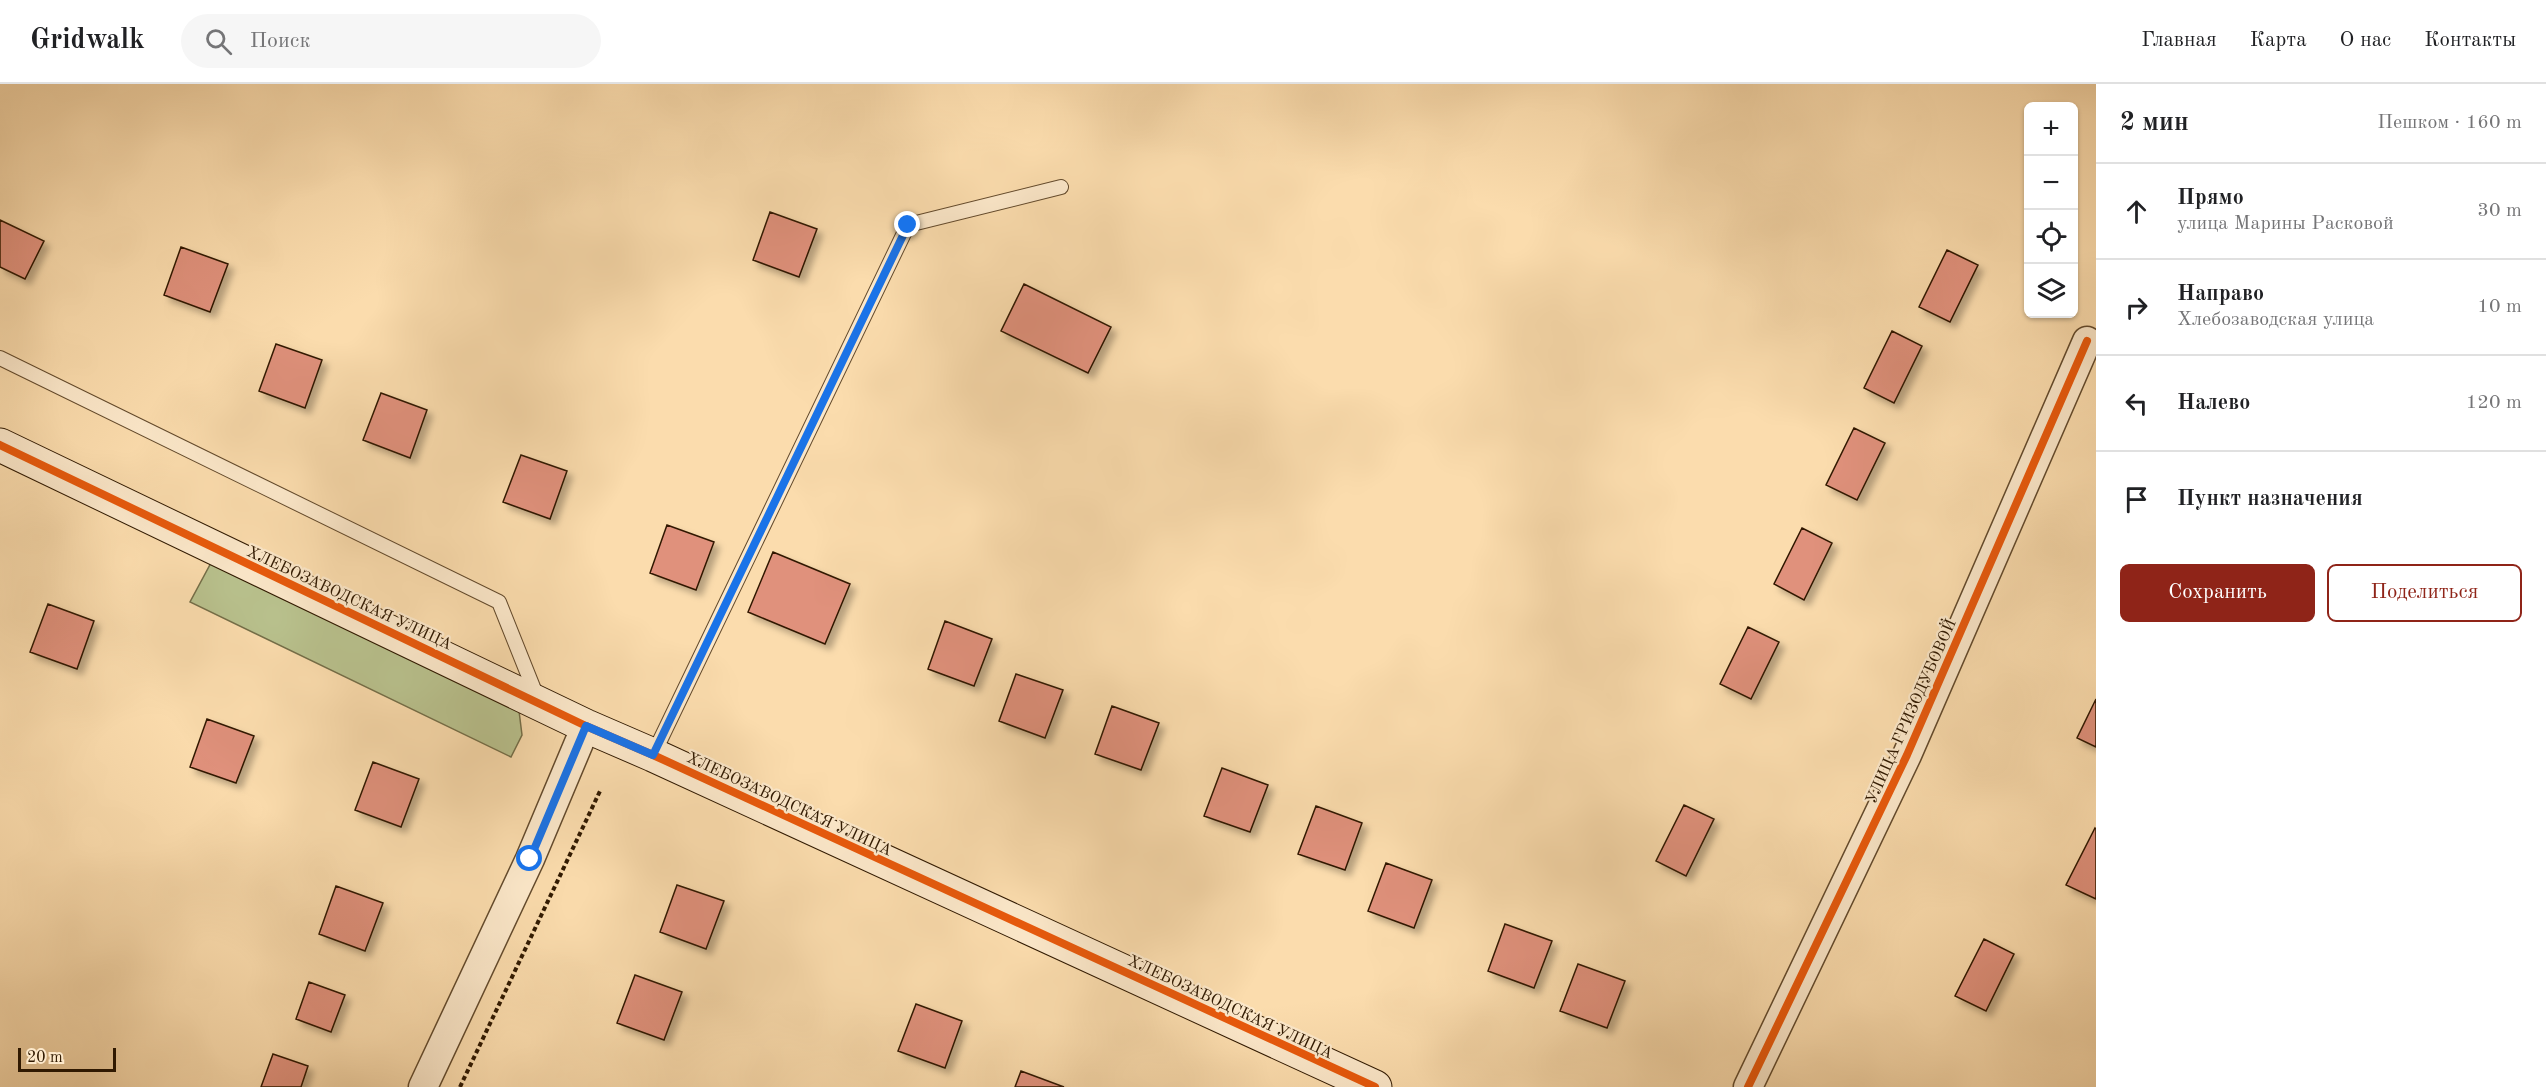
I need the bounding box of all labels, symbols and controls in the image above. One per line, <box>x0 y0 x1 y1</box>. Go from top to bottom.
search box <box>181 14 601 68</box>
icon: search <box>202 25 235 58</box>
text: Gridwalk <box>30 27 145 55</box>
text: Поиск <box>250 30 310 52</box>
text: Главная <box>2141 30 2217 51</box>
text: Карта <box>2250 30 2307 51</box>
text: О нас <box>2340 30 2391 51</box>
text: Контакты <box>2424 30 2516 51</box>
map controls <box>2024 102 2078 318</box>
button: + <box>2024 102 2078 156</box>
text: 2 мин <box>2120 110 2189 136</box>
text: Пешком · 160 m <box>2377 113 2522 133</box>
button: − <box>2024 156 2078 210</box>
text: Прямо <box>2177 187 2244 209</box>
icon: ahead <box>2120 195 2153 228</box>
text: 30 m <box>2477 201 2522 221</box>
button: locate <box>2024 210 2078 264</box>
route end <box>894 211 920 237</box>
text: улица Марины Расковой <box>2177 214 2394 234</box>
button: layers <box>2024 264 2078 318</box>
text: Направо <box>2177 283 2264 305</box>
icon: right <box>2120 291 2153 324</box>
text: 10 m <box>2477 297 2522 317</box>
text: Хлебозаводская улица <box>2177 310 2374 330</box>
icon: left <box>2120 387 2153 420</box>
text: Налево <box>2177 392 2250 414</box>
text: 120 m <box>2466 393 2522 413</box>
icon: arrive <box>2120 483 2153 516</box>
text: Пункт назначения <box>2177 488 2363 510</box>
street label: ХЛЕБОЗАВОДСКАЯ УЛИЦА <box>244 544 454 653</box>
button: Сохранить <box>2120 564 2315 622</box>
button: Поделиться <box>2327 564 2522 622</box>
street label: УЛИЦА ГРИЗОДУБОВОЙ <box>1860 615 1960 807</box>
street label: ХЛЕБОЗАВОДСКАЯ УЛИЦА <box>684 750 894 859</box>
route start <box>516 845 542 871</box>
street label: ХЛЕБОЗАВОДСКАЯ УЛИЦА <box>1125 953 1335 1062</box>
scale bar <box>18 1045 116 1072</box>
text: 20 m <box>27 1050 63 1066</box>

